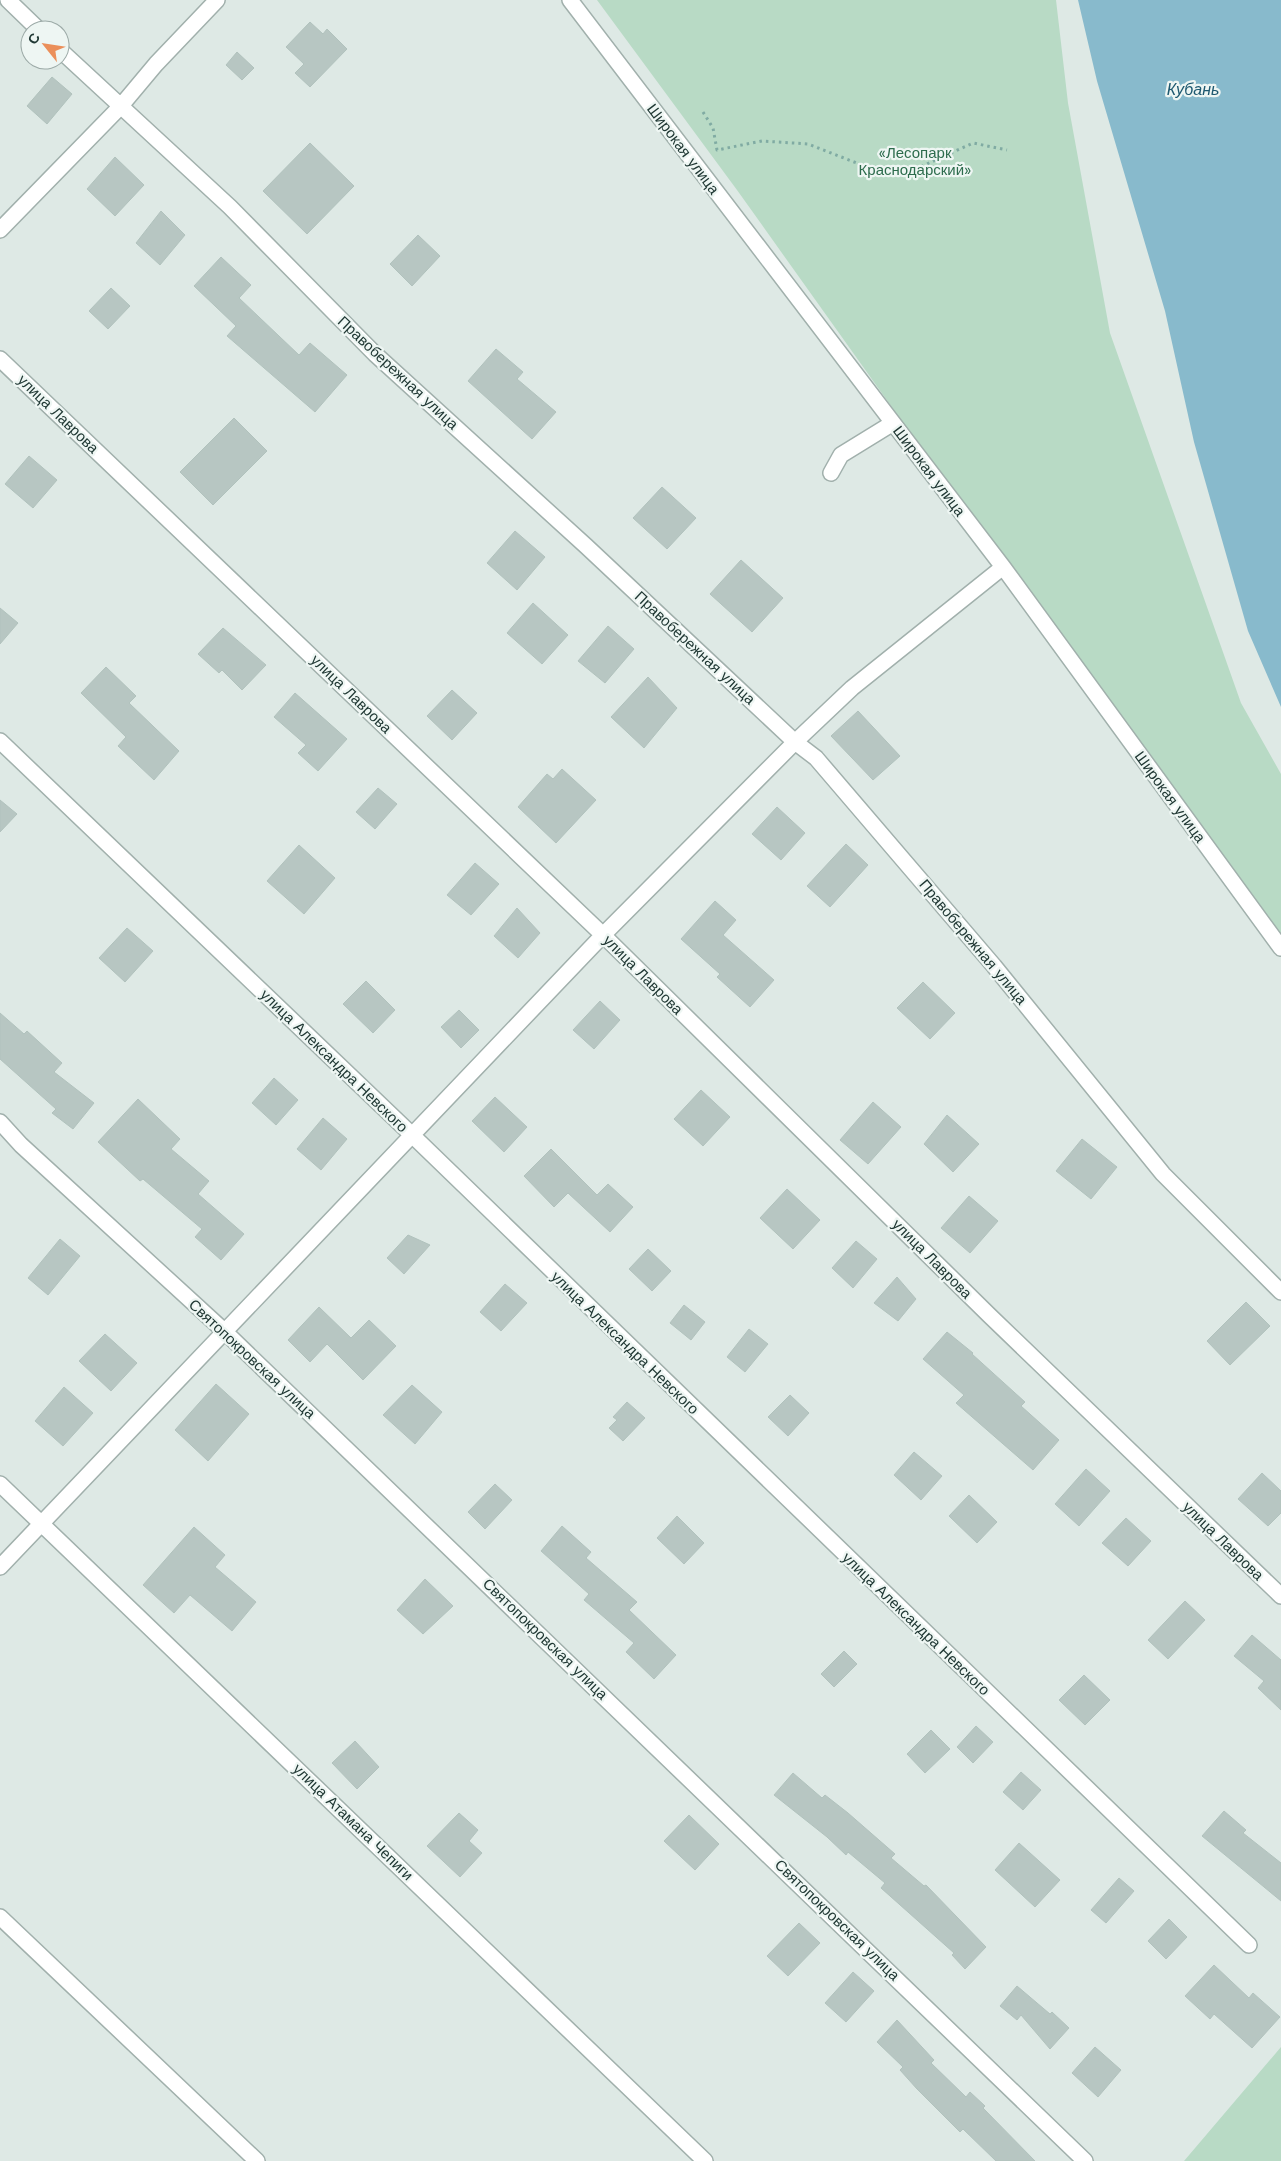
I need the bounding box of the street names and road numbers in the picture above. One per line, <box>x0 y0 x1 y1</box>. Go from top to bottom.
street label: Широкая улица <box>643 100 723 198</box>
street label: Правобережная улица <box>334 313 462 434</box>
street label: улица Лаврова <box>14 371 103 458</box>
street label: Широкая улица <box>889 422 969 520</box>
street label: Правобережная улица <box>631 588 759 709</box>
street label: улица Лаврова <box>307 651 396 738</box>
street label: Широкая улица <box>1131 748 1210 847</box>
street label: Правобережная улица <box>915 876 1031 1009</box>
street label: улица Лаврова <box>599 931 687 1019</box>
street label: улица Александра Невского <box>257 986 411 1136</box>
street label: улица Лаврова <box>888 1215 976 1303</box>
street label: улица Александра Невского <box>548 1268 702 1418</box>
street label: Святопокровская улица <box>185 1296 320 1423</box>
street label: улица Лаврова <box>1179 1498 1268 1585</box>
street label: улица Александра Невского <box>839 1549 993 1699</box>
street label: Святопокровская улица <box>479 1575 612 1704</box>
street label: улица Атамана Чепиги <box>289 1760 417 1884</box>
street label: Святопокровская улица <box>771 1856 904 1985</box>

